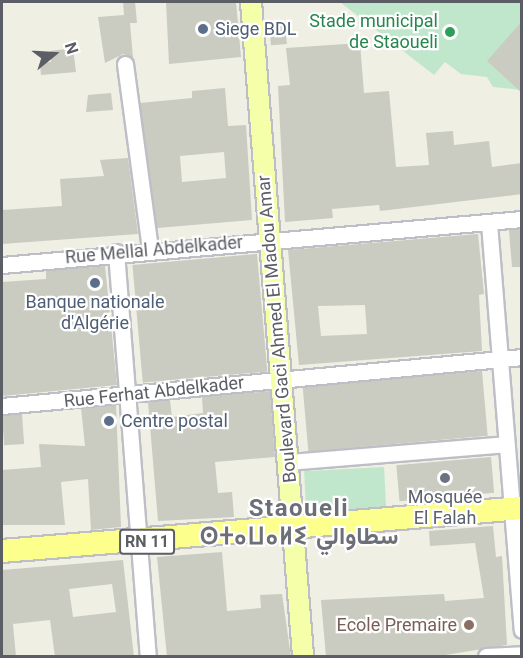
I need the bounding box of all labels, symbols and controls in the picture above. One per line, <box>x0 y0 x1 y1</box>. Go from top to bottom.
place label: Stade municipal de Staoueli <box>309 11 438 54</box>
place label: Siege BDL <box>215 18 296 40</box>
marker: Siege BDL <box>196 22 210 36</box>
north arrow <box>24 24 84 84</box>
marker: Stade municipal de Staoueli <box>443 25 457 39</box>
text: N <box>61 40 82 57</box>
street label: Boulevard Gaci Ahmed El Madou Amar <box>253 174 301 484</box>
street label: Rue Mellal Abdelkader <box>64 231 244 269</box>
marker: Banque nationale d'Algérie <box>88 276 102 290</box>
place label: Banque nationale d'Algérie <box>25 292 165 334</box>
street label: Rue Ferhat Abdelkader <box>63 372 245 412</box>
place label: Centre postal <box>121 410 228 432</box>
marker: Centre postal <box>102 414 116 428</box>
marker: Mosquée El Falah <box>438 471 452 485</box>
place label: Mosquée El Falah <box>408 487 482 530</box>
district label: Staoueli ⵙⵜⴰⵡⴰⵍⵉ سطاوالي <box>206 495 392 551</box>
road number: RN 11 <box>118 529 176 555</box>
place label: Ecole Premaire <box>337 614 457 636</box>
marker: Ecole Premaire <box>462 618 476 632</box>

